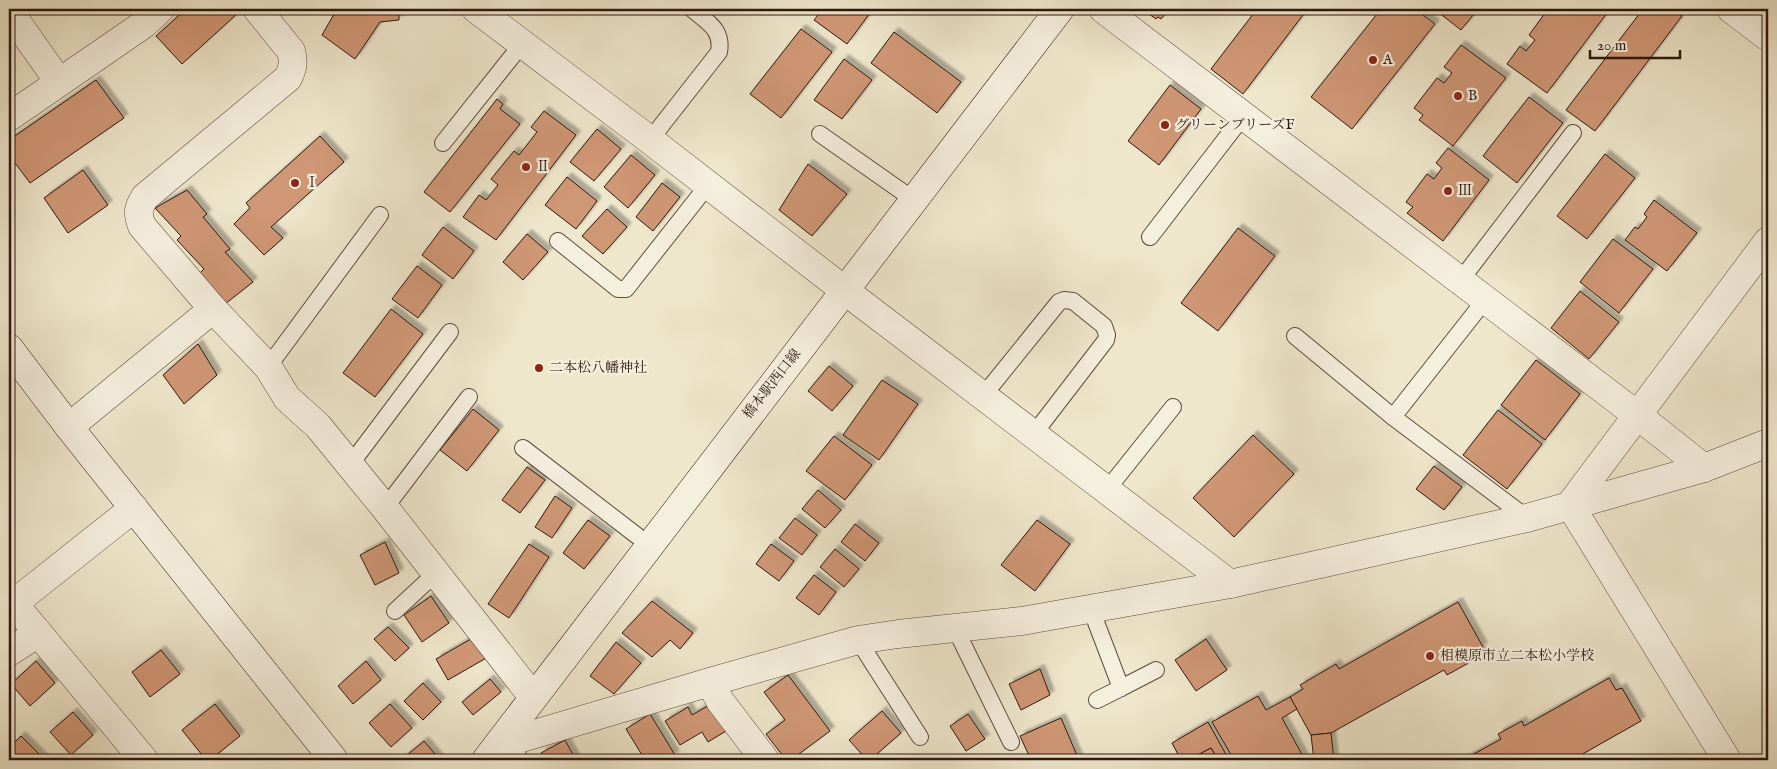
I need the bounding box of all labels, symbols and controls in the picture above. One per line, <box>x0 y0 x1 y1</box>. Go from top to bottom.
scale bar <box>1590 28 1680 60</box>
text: 20 m <box>1597 36 1627 55</box>
place label: A <box>1382 51 1393 69</box>
marker: A <box>1367 54 1379 66</box>
place label: B <box>1468 87 1477 105</box>
marker: B <box>1452 90 1464 102</box>
place label: グリーンブリーズF <box>1175 116 1294 134</box>
marker: グリーンブリーズF <box>1159 119 1171 131</box>
place label: Ⅱ <box>536 158 550 176</box>
marker: Ⅱ <box>520 161 532 173</box>
place label: Ⅰ <box>305 174 319 192</box>
marker: Ⅰ <box>289 177 301 189</box>
place label: Ⅲ <box>1458 182 1472 200</box>
marker: Ⅲ <box>1442 185 1454 197</box>
street label: 橋本駅西口線 <box>739 345 805 423</box>
place label: 二本松八幡神社 <box>549 359 647 377</box>
marker: 二本松八幡神社 <box>533 362 545 374</box>
place label: 相模原市立二本松小学校 <box>1440 647 1594 665</box>
marker: 相模原市立二本松小学校 <box>1424 650 1436 662</box>

